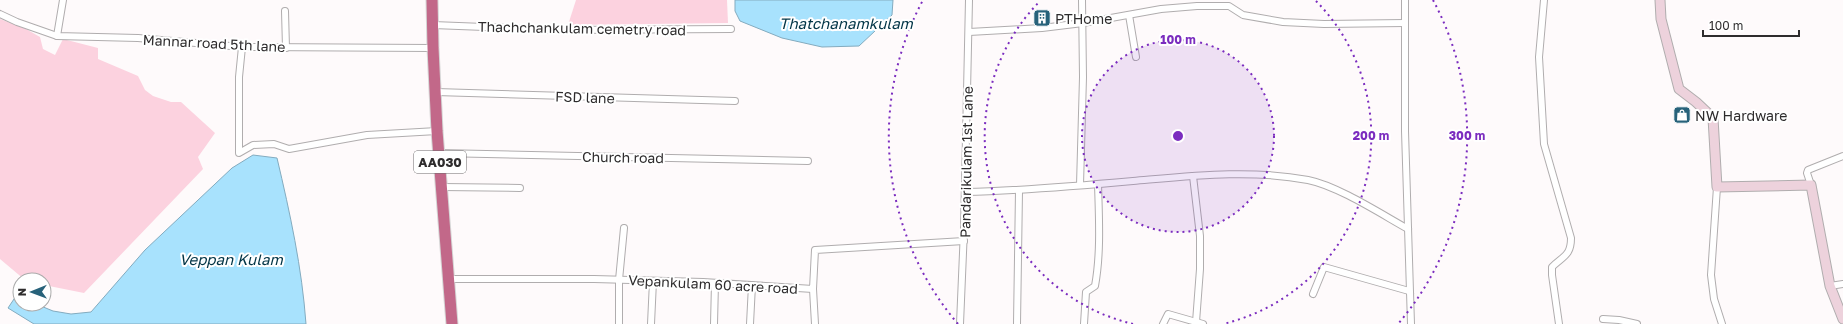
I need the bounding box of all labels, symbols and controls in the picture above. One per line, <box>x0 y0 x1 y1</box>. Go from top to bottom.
building icon: PTHome <box>1032 8 1052 28</box>
place label: PTHome <box>1055 10 1112 27</box>
scale bar <box>1703 12 1799 38</box>
water label: Thatchanamkulam <box>779 14 914 32</box>
street label: Thachchankulam cemetry road <box>478 18 686 38</box>
text: 100 m <box>1709 18 1743 33</box>
street label: Mannar road 5th lane <box>142 31 286 55</box>
text: 100 m <box>1160 32 1196 47</box>
street label: Pandarikulam 1st Lane <box>956 86 976 238</box>
street label: FSD lane <box>555 87 615 107</box>
shop icon: NW Hardware <box>1672 105 1692 125</box>
place label: NW Hardware <box>1695 107 1787 124</box>
text: 200 m <box>1353 128 1389 143</box>
text: 300 m <box>1449 128 1485 143</box>
centre of rings <box>1171 129 1185 143</box>
street label: Church road <box>582 148 664 166</box>
road number: AA030 <box>414 151 466 173</box>
water label: Veppan Kulam <box>179 250 283 268</box>
street label: Vepankulam 60 acre road <box>628 271 798 297</box>
north arrow <box>12 272 52 312</box>
text: N <box>15 288 28 296</box>

